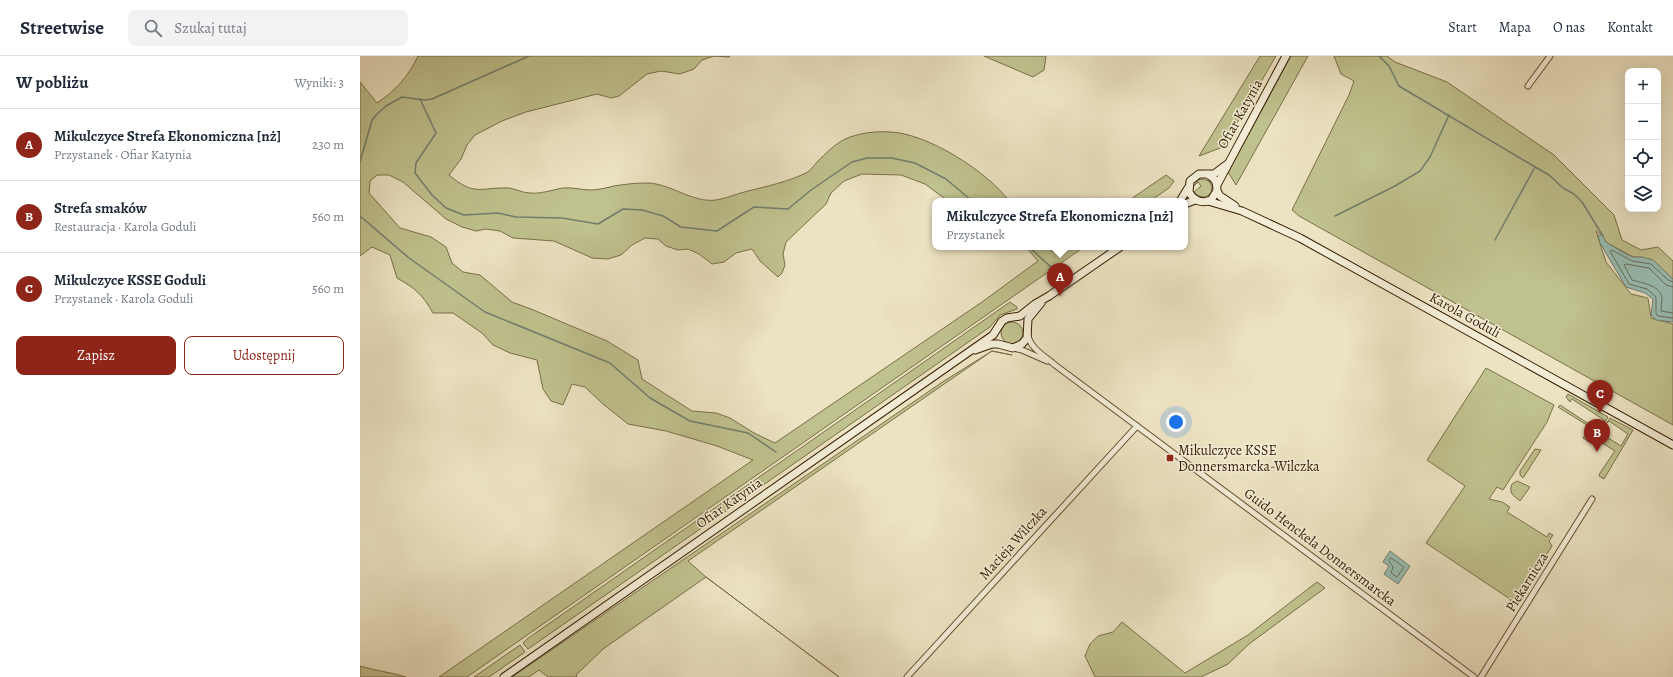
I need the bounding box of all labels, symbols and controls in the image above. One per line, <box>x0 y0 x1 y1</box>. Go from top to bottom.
search box <box>128 10 408 46</box>
text: Streetwise <box>20 15 104 41</box>
icon: search <box>142 17 164 39</box>
text: Szukaj tutaj <box>174 18 247 38</box>
text: Start <box>1448 18 1477 37</box>
text: Mapa <box>1499 18 1531 37</box>
text: O nas <box>1553 18 1585 37</box>
text: Kontakt <box>1607 18 1653 37</box>
map controls <box>1625 68 1661 212</box>
button: + <box>1625 68 1661 104</box>
text: W pobliżu <box>16 71 88 94</box>
text: Wyniki: 3 <box>294 74 344 91</box>
street label: Ofiar Katynia <box>1213 75 1267 152</box>
button: − <box>1625 104 1661 140</box>
text: Mikulczyce Strefa Ekonomiczna [nż] <box>54 126 281 146</box>
text: A <box>25 136 33 153</box>
text: 230 m <box>312 136 344 153</box>
button: locate <box>1625 140 1661 176</box>
text: Przystanek · Ofiar Katynia <box>54 146 192 163</box>
button: layers <box>1625 176 1661 212</box>
text: Strefa smaków <box>54 198 147 218</box>
popup <box>932 198 1188 250</box>
text: Mikulczyce Strefa Ekonomiczna [nż] <box>946 206 1174 226</box>
text: B <box>25 208 33 225</box>
text: 560 m <box>312 208 344 225</box>
text: Restauracja · Karola Goduli <box>54 218 196 235</box>
text: Przystanek <box>946 226 1005 243</box>
pin: A <box>1047 263 1073 296</box>
text: Mikulczyce KSSE Goduli <box>54 270 206 290</box>
text: C <box>25 280 33 297</box>
text: 560 m <box>312 280 344 297</box>
street label: Karola Goduli <box>1426 288 1504 342</box>
text: Przystanek · Karola Goduli <box>54 290 193 307</box>
button: Zapisz <box>16 336 176 375</box>
button: Udostępnij <box>184 336 344 375</box>
pin: C <box>1587 380 1613 413</box>
your location <box>1166 412 1186 432</box>
pin: B <box>1584 419 1610 452</box>
place label: Mikulczyce KSSE Donnersmarcka-Wilczka <box>1178 441 1320 476</box>
marker: Mikulczyce KSSE Donnersmarcka-Wilczka <box>1165 453 1175 463</box>
street label: Ofiar Katynia <box>692 473 766 533</box>
street label: Guido Henckela Donnersmarcka <box>1240 484 1400 611</box>
street label: Macieja Wilczka <box>975 502 1051 584</box>
street label: Piekarnicza <box>1501 548 1553 615</box>

